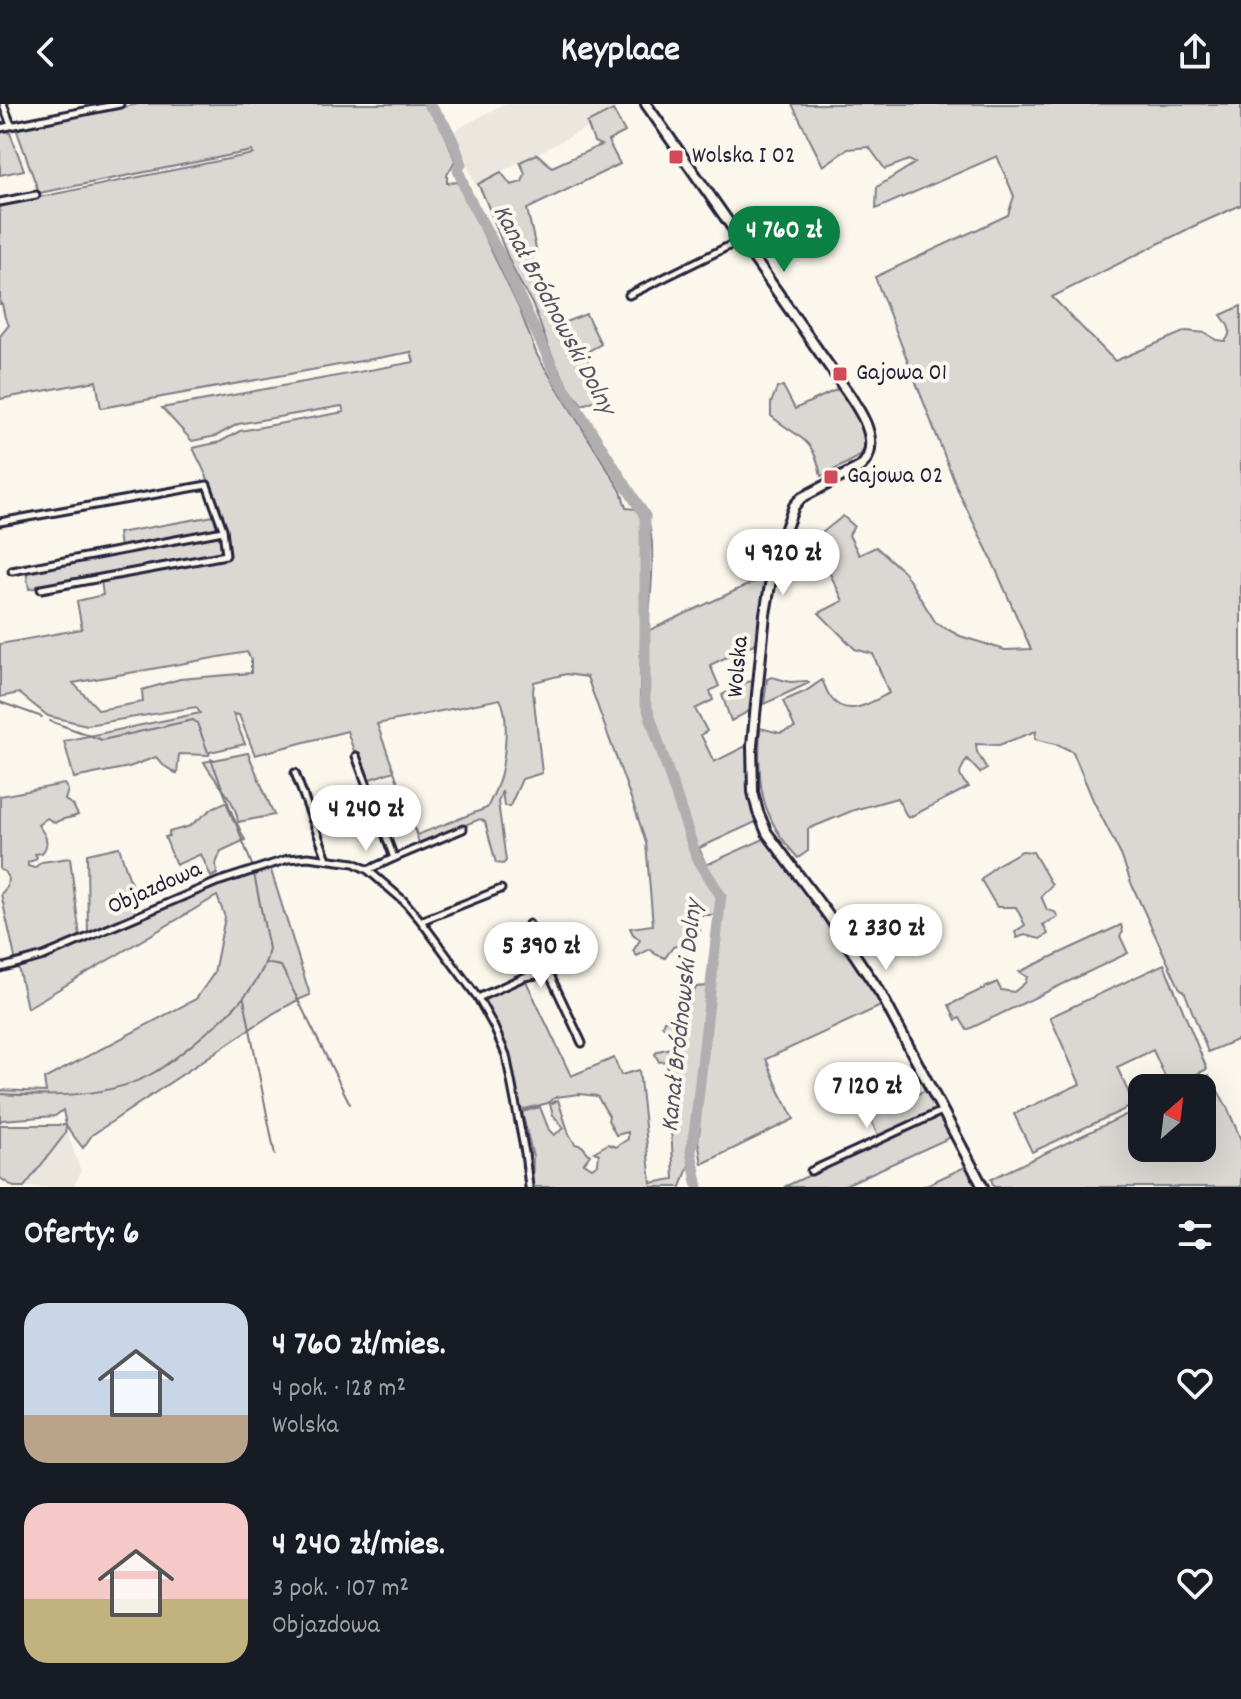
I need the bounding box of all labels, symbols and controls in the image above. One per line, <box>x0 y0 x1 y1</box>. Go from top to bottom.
text: Keyplace <box>561 26 680 78</box>
icon: back <box>24 30 68 74</box>
icon: share <box>1173 30 1217 74</box>
place label: Wolska I 02 <box>692 140 795 174</box>
marker: Wolska I 02 <box>667 148 685 166</box>
water label: Kanał Bródnowski Dolny <box>482 198 626 425</box>
pin: 4 760 zł <box>701 206 867 274</box>
text: 4 760 zł <box>746 213 822 250</box>
place label: Gajowa 01 <box>856 357 947 391</box>
marker: Gajowa 01 <box>831 365 849 383</box>
place label: Gajowa 02 <box>847 460 943 494</box>
marker: Gajowa 02 <box>822 468 840 486</box>
pin: 4 920 zł <box>700 529 866 597</box>
text: 4 920 zł <box>745 536 821 573</box>
street label: Wolska <box>719 634 759 699</box>
pin: 4 240 zł <box>283 785 449 853</box>
text: 4 240 zł <box>328 792 404 829</box>
street label: Objazdowa <box>103 853 208 925</box>
water label: Kanał Bródnowski Dolny <box>652 895 714 1134</box>
pin: 2 330 zł <box>803 904 969 972</box>
text: 2 330 zł <box>848 911 925 948</box>
pin: 5 390 zł <box>458 922 624 990</box>
text: 5 390 zł <box>502 929 580 966</box>
pin: 7 120 zł <box>784 1062 950 1130</box>
text: 7 120 zł <box>832 1069 902 1106</box>
north arrow <box>1128 1074 1216 1162</box>
map controls <box>1128 1074 1216 1162</box>
text: Oferty: 6 <box>24 1211 139 1260</box>
icon: filters <box>1173 1213 1217 1257</box>
text: 4 760 zł/mies. <box>272 1322 446 1371</box>
icon: home <box>88 1335 184 1431</box>
icon: heart <box>1173 1361 1217 1405</box>
text: 4 pok. · 128 m² <box>272 1371 406 1408</box>
text: Wolska <box>272 1408 338 1445</box>
text: 4 240 zł/mies. <box>272 1522 445 1571</box>
icon: home <box>88 1535 184 1631</box>
icon: heart <box>1173 1561 1217 1605</box>
text: 3 pok. · 107 m² <box>272 1571 409 1608</box>
text: Objazdowa <box>272 1608 380 1645</box>

